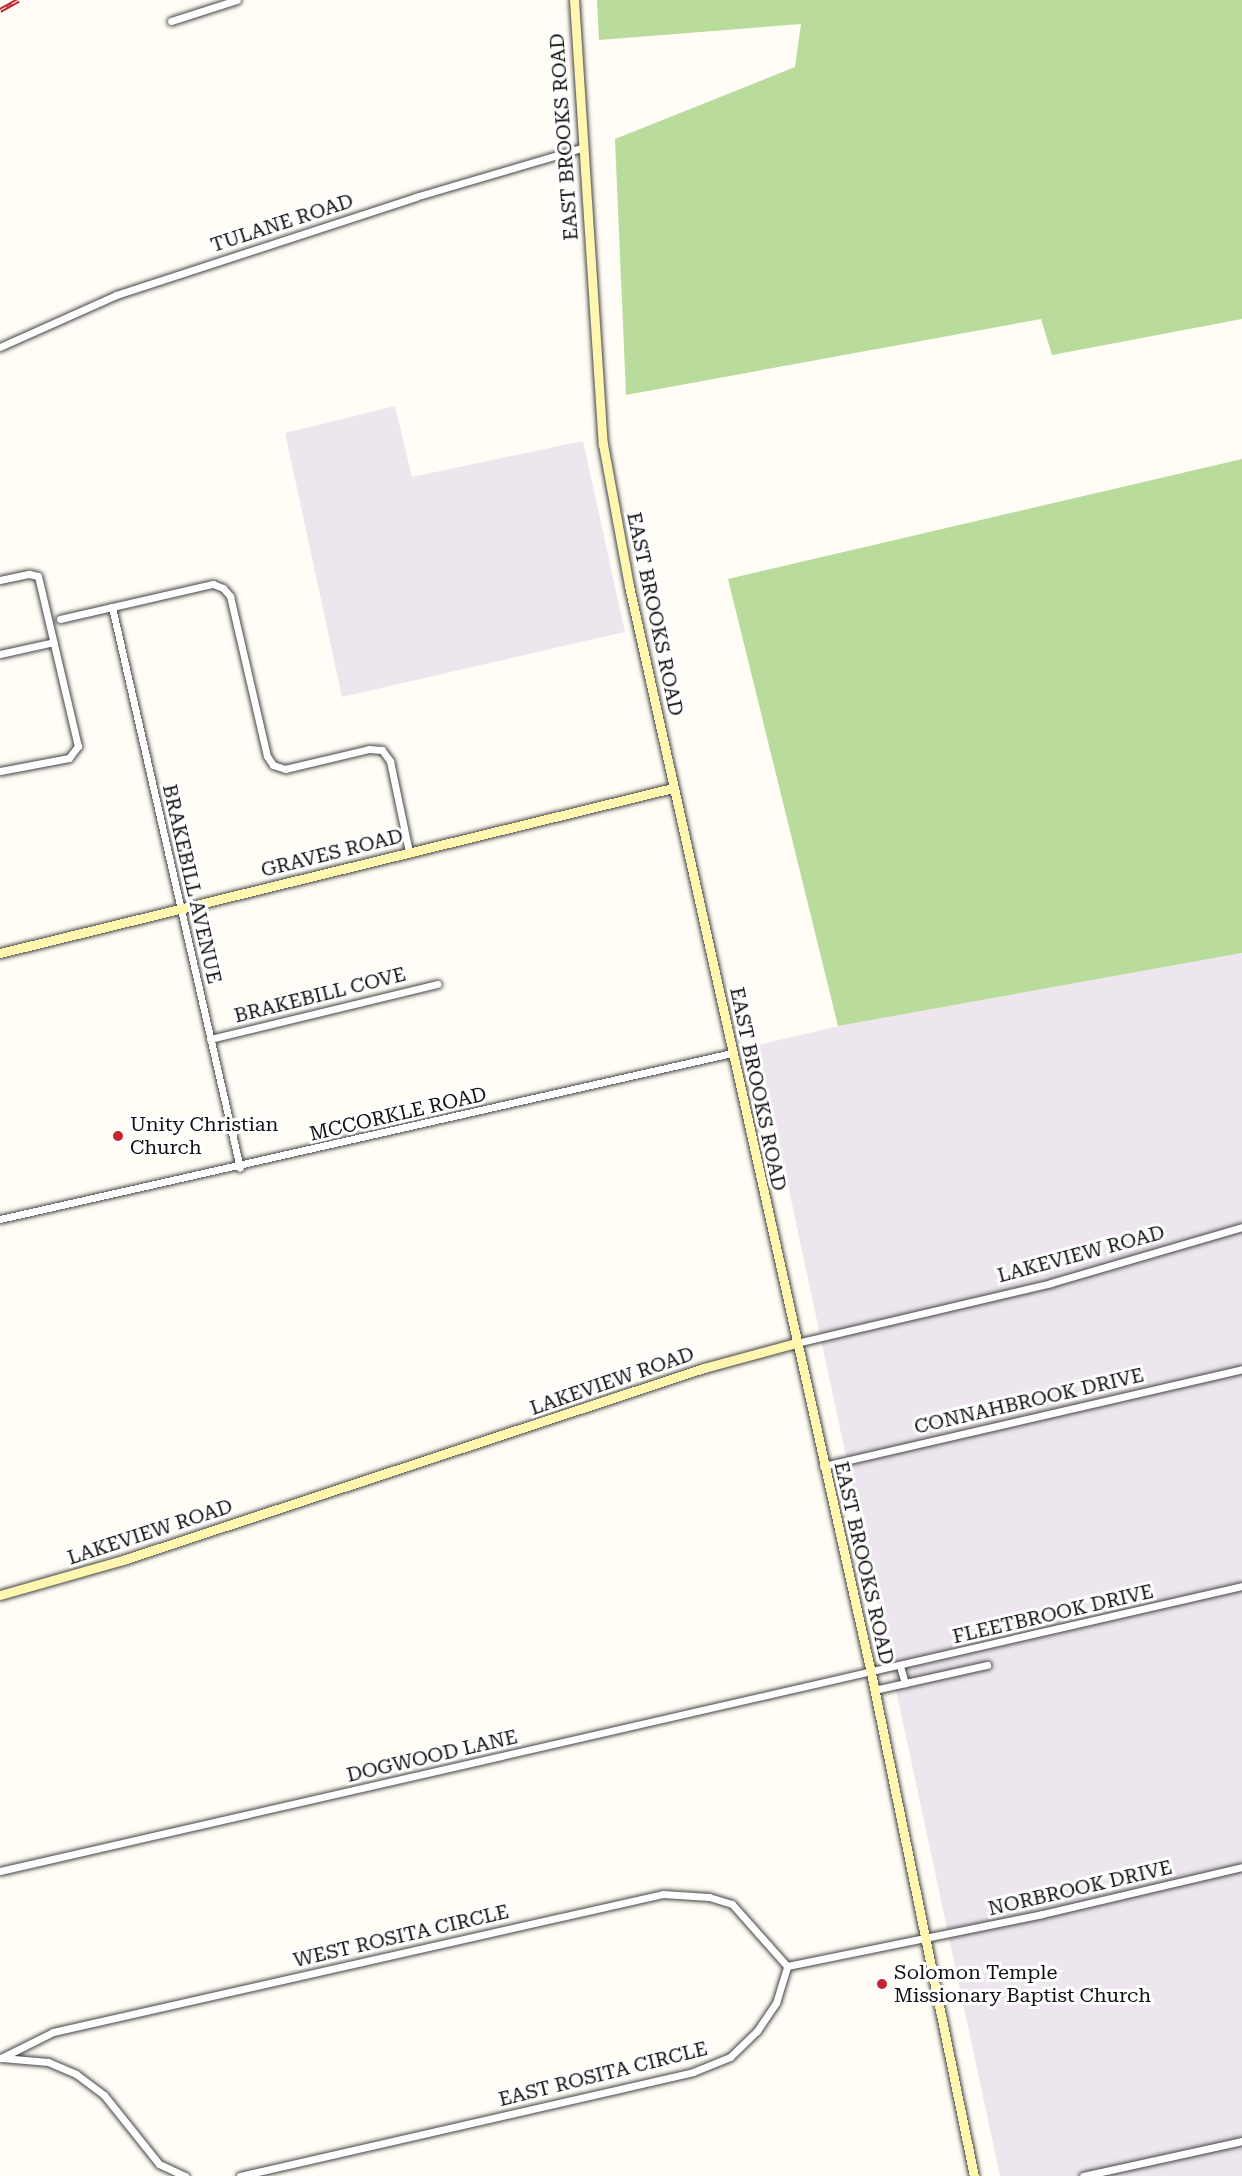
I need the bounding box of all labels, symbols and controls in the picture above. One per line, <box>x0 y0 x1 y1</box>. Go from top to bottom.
street label: EAST BROOKS ROAD <box>545 33 583 241</box>
street label: TULANE ROAD <box>208 189 356 257</box>
street label: EAST BROOKS ROAD <box>622 510 688 718</box>
street label: BRAKEBILL AVENUE <box>157 782 227 986</box>
street label: GRAVES ROAD <box>259 824 405 882</box>
street label: BRAKEBILL COVE <box>232 962 408 1028</box>
street label: EAST BROOKS ROAD <box>725 985 791 1193</box>
street label: MCCORKLE ROAD <box>307 1082 489 1146</box>
place label: Unity Christian Church <box>130 1112 278 1159</box>
marker: Unity Christian Church <box>111 1129 125 1143</box>
street label: LAKEVIEW ROAD <box>995 1220 1167 1288</box>
street label: LAKEVIEW ROAD <box>527 1342 697 1420</box>
street label: CONNAHBROOK DRIVE <box>912 1363 1146 1439</box>
street label: EAST BROOKS ROAD <box>829 1459 899 1667</box>
street label: LAKEVIEW ROAD <box>65 1494 235 1570</box>
street label: FLEETBROOK DRIVE <box>950 1579 1156 1649</box>
street label: DOGWOOD LANE <box>344 1725 520 1787</box>
street label: NORBROOK DRIVE <box>986 1855 1174 1921</box>
street label: WEST ROSITA CIRCLE <box>291 1900 511 1972</box>
place label: Solomon Temple Missionary Baptist Church <box>894 1960 1151 2007</box>
marker: Solomon Temple Missionary Baptist Church <box>875 1977 889 1991</box>
street label: EAST ROSITA CIRCLE <box>496 2036 710 2112</box>

